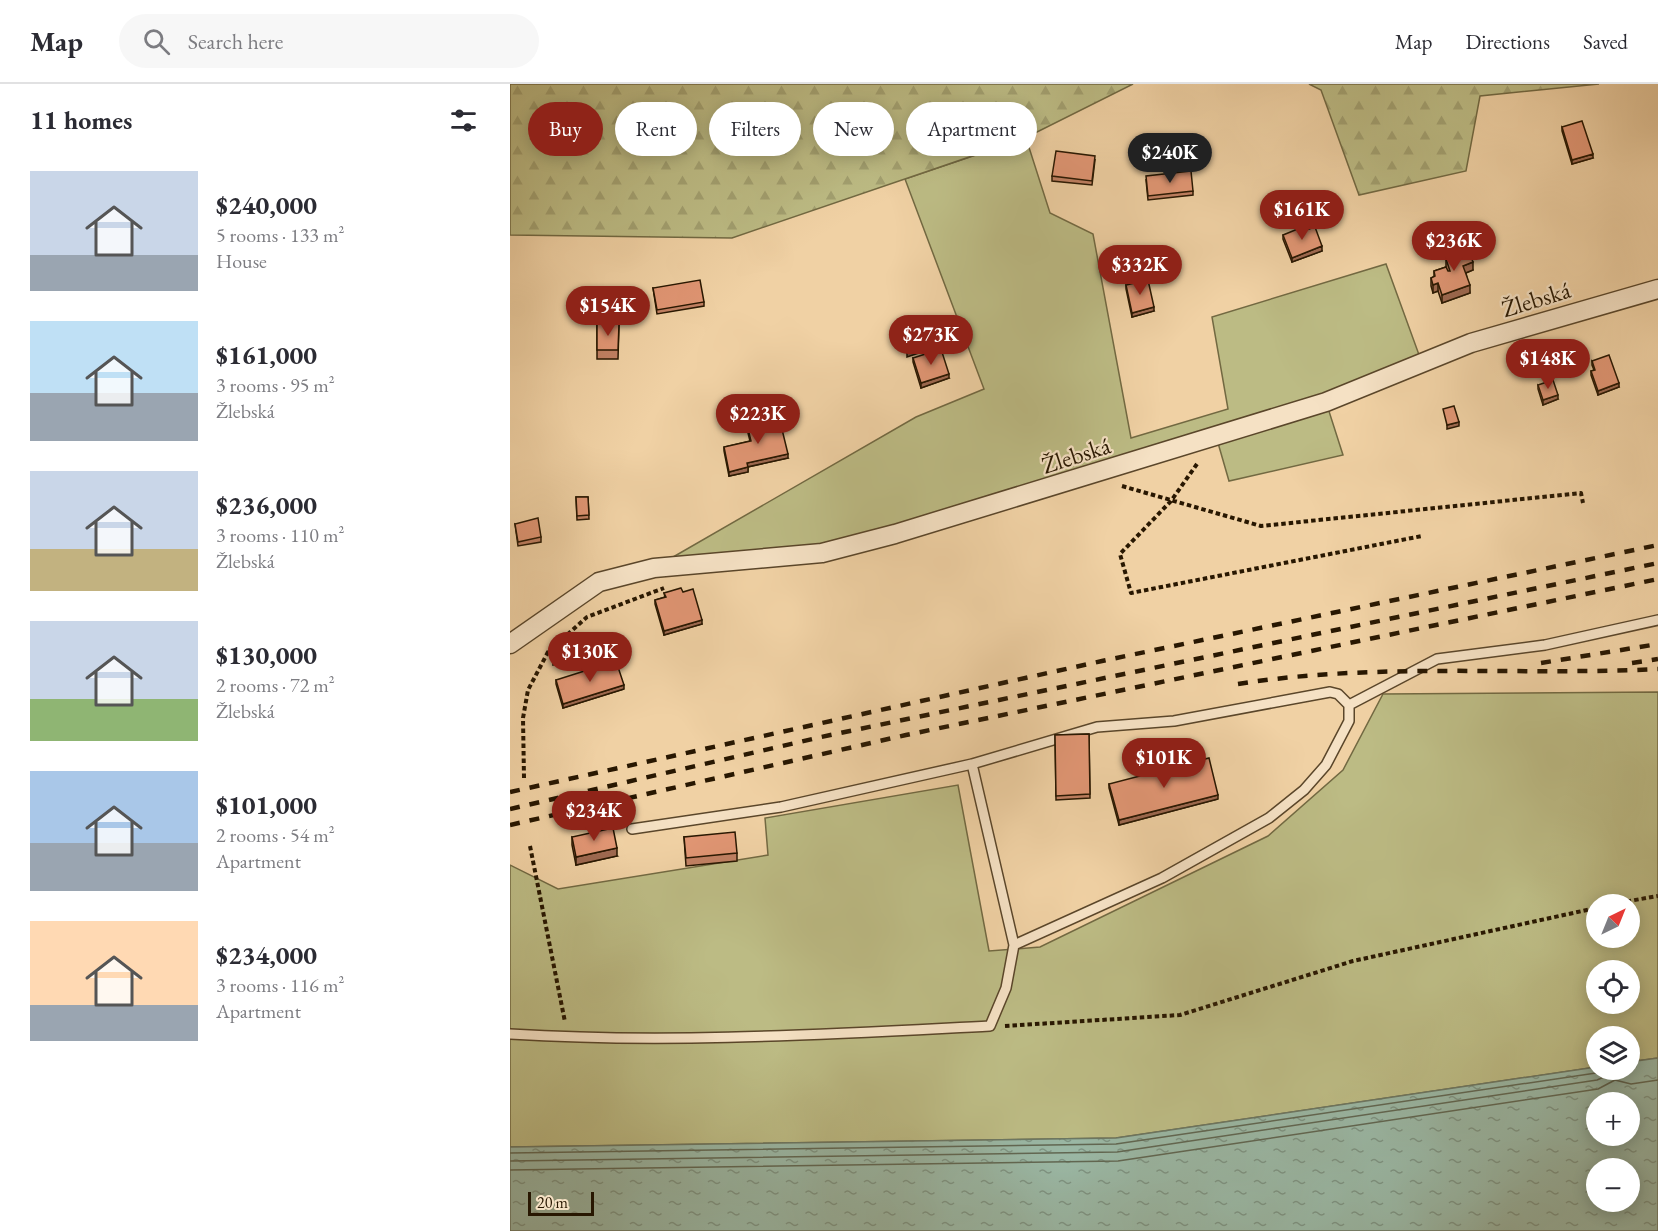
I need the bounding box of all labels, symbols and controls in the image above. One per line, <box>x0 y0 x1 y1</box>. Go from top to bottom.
search box <box>119 14 539 68</box>
text: Map <box>30 23 83 59</box>
icon: search <box>140 25 173 58</box>
text: Search here <box>188 27 283 56</box>
text: Map <box>1395 28 1432 55</box>
text: Directions <box>1465 28 1550 55</box>
text: Saved <box>1583 28 1628 55</box>
chip: Buy <box>528 102 603 156</box>
chip: Rent <box>615 102 697 156</box>
chip: Filters <box>709 102 801 156</box>
chip: New <box>813 102 894 156</box>
chip: Apartment <box>906 102 1037 156</box>
text: 11 homes <box>30 103 132 137</box>
icon: filters <box>447 104 480 137</box>
pin: $240K <box>1128 133 1212 184</box>
text: $240K <box>1142 139 1198 165</box>
text: $240,000 <box>216 188 317 222</box>
pin: $161K <box>1260 190 1344 241</box>
icon: home <box>78 195 150 267</box>
text: $161K <box>1274 196 1330 222</box>
pin: $236K <box>1412 221 1496 272</box>
text: 5 rooms · 133 m² <box>216 222 344 248</box>
text: $236K <box>1426 227 1482 253</box>
pin: $332K <box>1098 245 1182 296</box>
text: House <box>216 248 267 274</box>
text: $332K <box>1112 251 1168 277</box>
street label: Žlebská <box>1498 274 1575 324</box>
pin: $154K <box>566 286 650 337</box>
text: $154K <box>580 292 636 318</box>
pin: $273K <box>889 315 973 366</box>
text: $273K <box>903 321 959 347</box>
text: $161,000 <box>216 338 317 372</box>
pin: $148K <box>1506 339 1590 390</box>
icon: home <box>78 345 150 417</box>
text: $148K <box>1520 345 1576 371</box>
text: 3 rooms · 95 m² <box>216 372 335 398</box>
pin: $223K <box>716 394 800 445</box>
text: Žlebská <box>216 398 275 424</box>
text: $223K <box>730 400 786 426</box>
street label: Žlebská <box>1038 429 1115 481</box>
text: $236,000 <box>216 488 317 522</box>
icon: home <box>78 495 150 567</box>
text: 3 rooms · 110 m² <box>216 522 344 548</box>
text: Žlebská <box>216 548 275 574</box>
pin: $130K <box>548 632 632 683</box>
text: $130,000 <box>216 638 317 672</box>
text: $130K <box>562 638 618 664</box>
icon: home <box>78 645 150 717</box>
text: 2 rooms · 72 m² <box>216 672 335 698</box>
text: Žlebská <box>216 698 275 724</box>
pin: $101K <box>1122 738 1206 789</box>
text: $101K <box>1136 744 1192 770</box>
text: $101,000 <box>216 788 317 822</box>
pin: $234K <box>552 791 636 842</box>
icon: home <box>78 795 150 867</box>
text: $234K <box>566 797 622 823</box>
text: 2 rooms · 54 m² <box>216 822 335 848</box>
text: Apartment <box>216 848 301 874</box>
north arrow <box>1586 894 1640 948</box>
map controls <box>1586 894 1640 1212</box>
text: $234,000 <box>216 938 317 972</box>
icon: home <box>78 945 150 1017</box>
button: locate <box>1586 960 1640 1014</box>
text: 3 rooms · 116 m² <box>216 972 344 998</box>
text: Apartment <box>216 998 301 1024</box>
button: layers <box>1586 1026 1640 1080</box>
button: + <box>1586 1092 1640 1146</box>
button: − <box>1586 1158 1640 1212</box>
scale bar <box>528 1189 594 1216</box>
text: 20 m <box>537 1192 568 1213</box>

